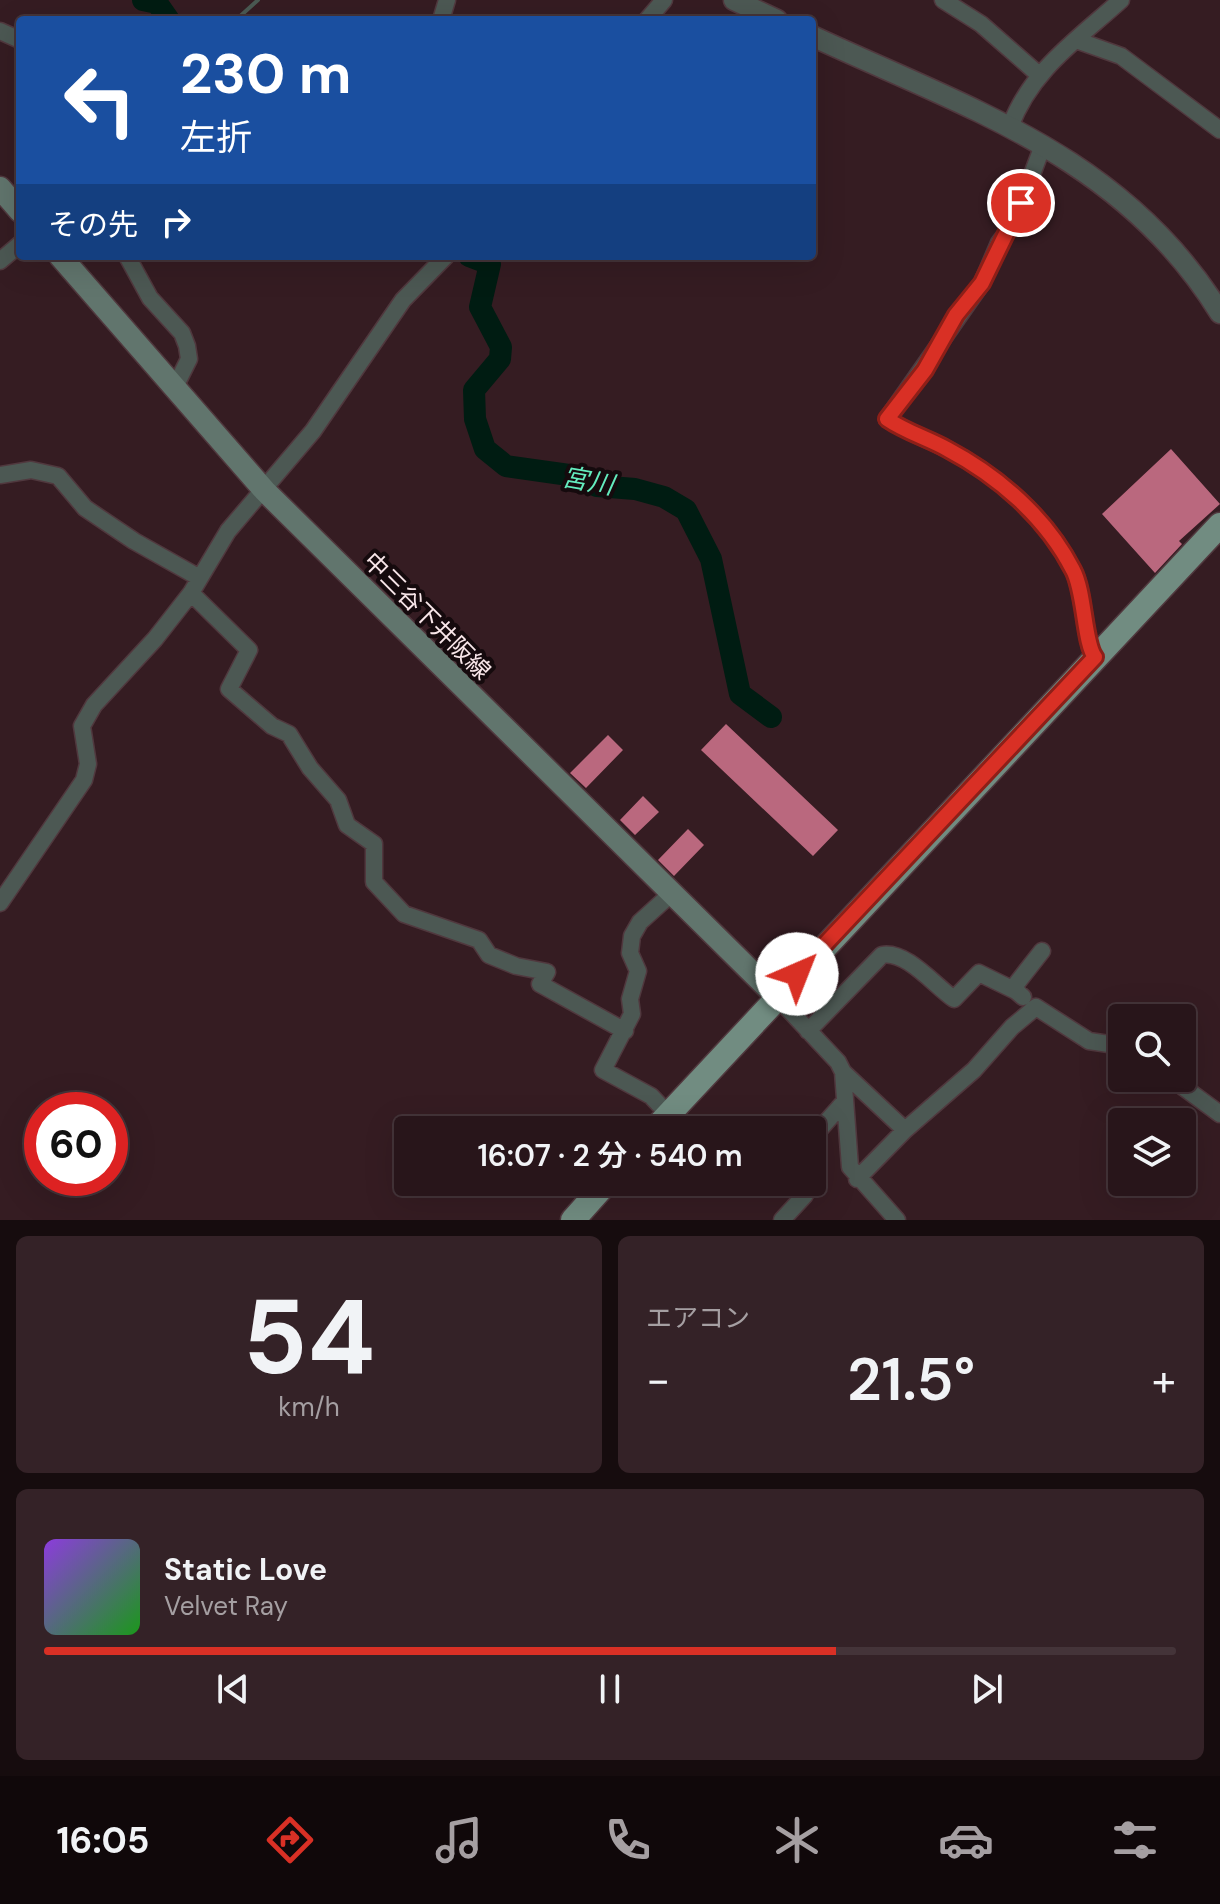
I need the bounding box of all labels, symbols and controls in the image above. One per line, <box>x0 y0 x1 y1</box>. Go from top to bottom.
text: 230 m <box>180 37 351 110</box>
icon: left <box>48 48 152 152</box>
text: 左折 <box>180 114 252 161</box>
pin <box>987 169 1055 237</box>
icon: arrive <box>999 181 1043 225</box>
icon: right <box>154 200 198 244</box>
text: その先 <box>48 205 138 244</box>
water label: 宮川 <box>559 460 620 503</box>
street label: 中三谷下井阪線 <box>357 545 498 686</box>
position arrow <box>755 932 839 1016</box>
map controls <box>1108 1004 1196 1196</box>
button: search <box>1108 1004 1196 1092</box>
speed limit sign: 60 <box>24 1092 128 1196</box>
button: layers <box>1108 1108 1196 1196</box>
text: 16:07 · 2 分 · 540 m <box>477 1136 743 1175</box>
text: 54 <box>243 1270 375 1405</box>
text: エアコン <box>646 1301 750 1335</box>
text: 21.5° <box>847 1340 975 1419</box>
text: − <box>646 1351 670 1409</box>
text: + <box>1152 1351 1176 1409</box>
text: km/h <box>278 1390 340 1424</box>
text: Static Love <box>164 1550 327 1589</box>
text: Velvet Ray <box>164 1589 288 1623</box>
icon: previous <box>211 1667 255 1711</box>
icon: pause <box>588 1667 632 1711</box>
icon: next <box>965 1667 1009 1711</box>
icon: directions <box>262 1812 318 1868</box>
icon: music <box>431 1812 487 1868</box>
icon: phone <box>600 1812 656 1868</box>
icon: climate <box>769 1812 825 1868</box>
icon: car <box>938 1812 994 1868</box>
icon: filters <box>1107 1812 1163 1868</box>
text: 16:05 <box>57 1817 149 1864</box>

